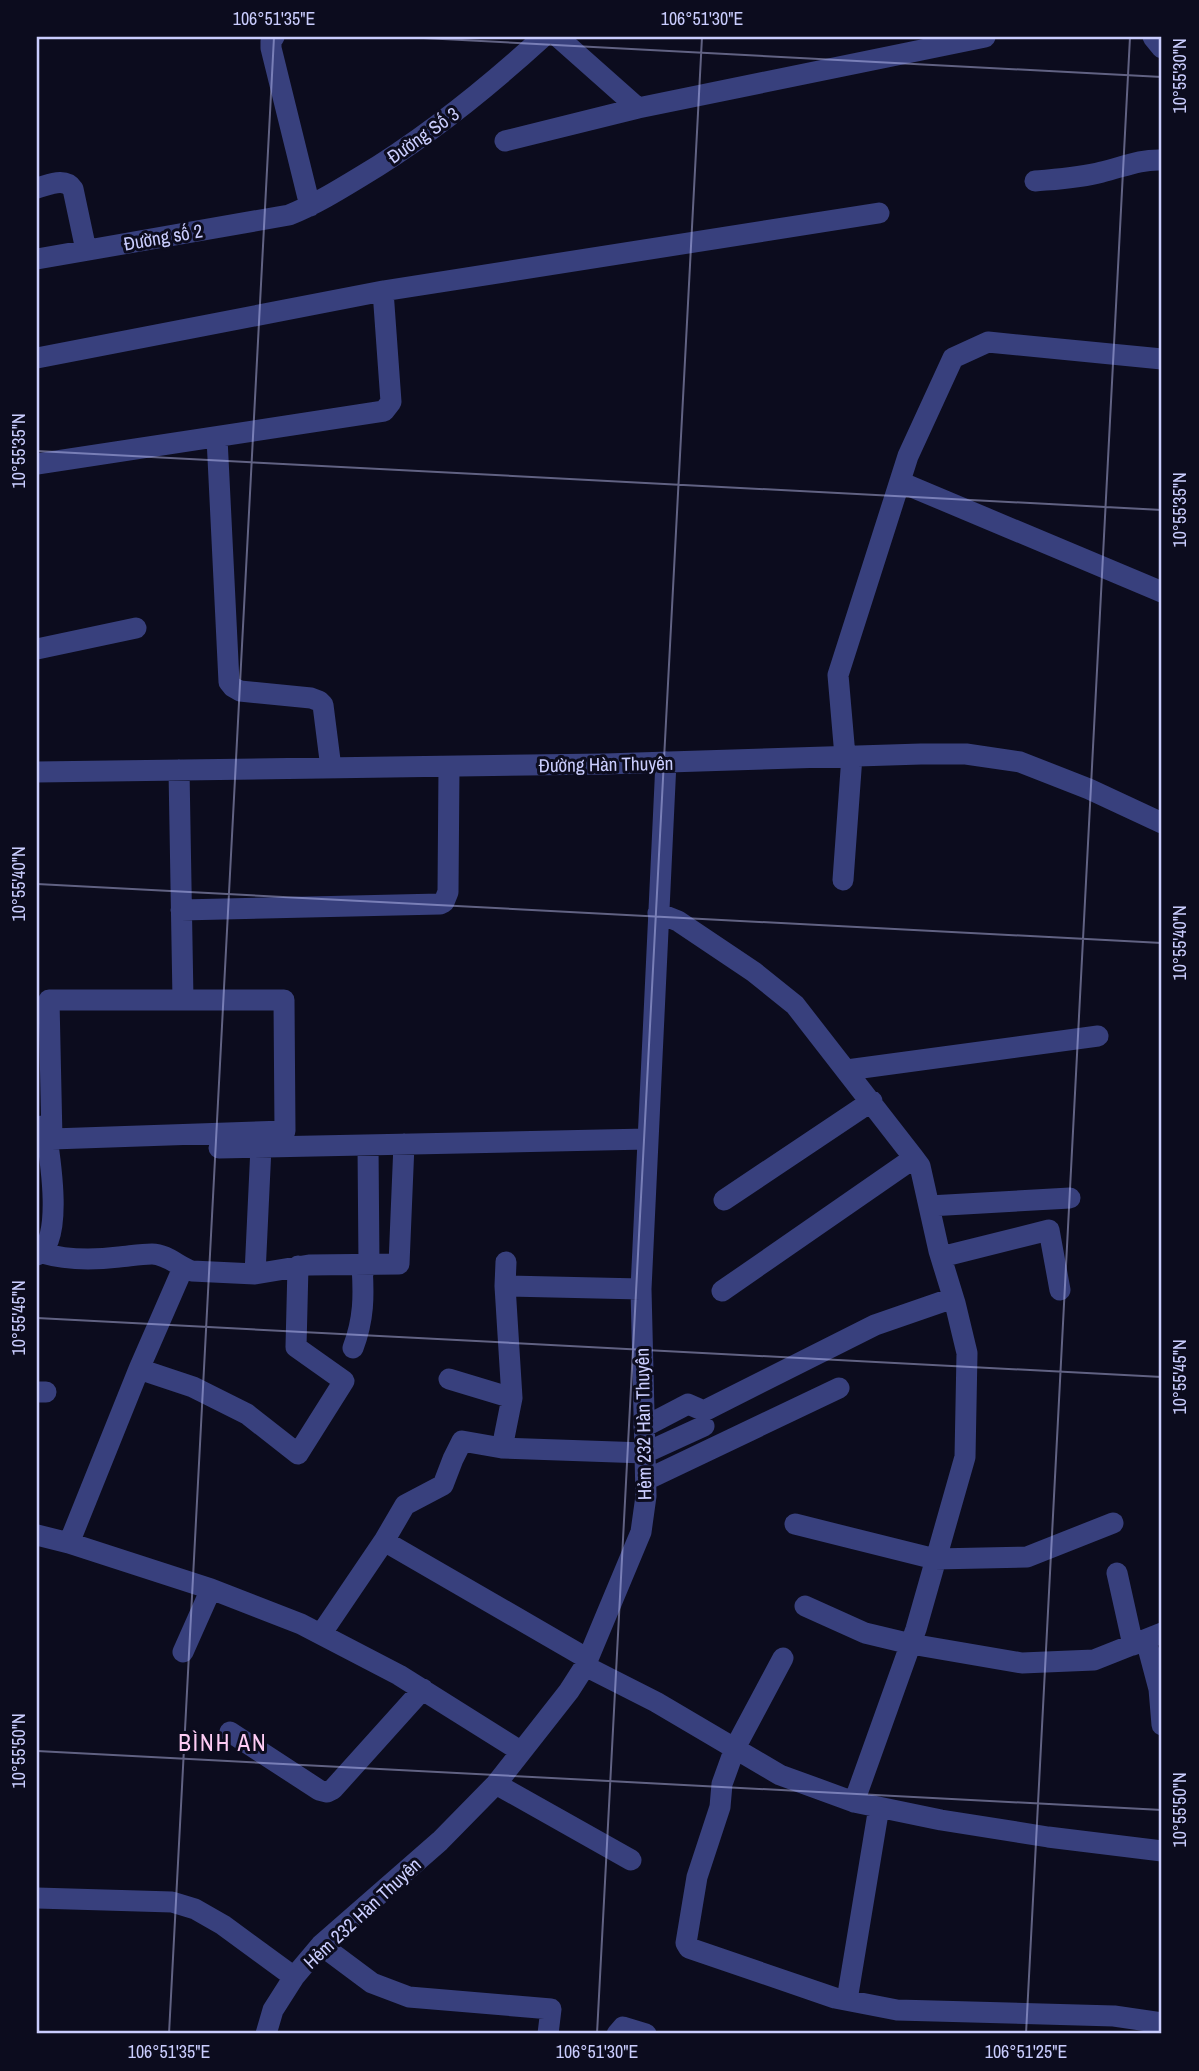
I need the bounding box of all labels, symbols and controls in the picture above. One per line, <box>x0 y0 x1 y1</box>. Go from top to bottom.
text: 106°51'35"E <box>233 6 315 31</box>
text: 106°51'30"E <box>661 6 743 31</box>
text: 10°55'30"N <box>1167 38 1192 114</box>
street label: Đường Số 3 <box>382 101 464 169</box>
street label: Đường số 2 <box>122 217 204 257</box>
text: 10°55'35"N <box>6 413 31 489</box>
text: 10°55'35"N <box>1167 472 1192 548</box>
street label: Đường Hàn Thuyên <box>538 750 674 778</box>
text: 10°55'40"N <box>6 846 31 922</box>
text: 10°55'40"N <box>1167 905 1192 981</box>
text: 10°55'45"N <box>6 1280 31 1356</box>
text: 10°55'45"N <box>1167 1339 1192 1415</box>
street label: Hẻm 232 Hàn Thuyên <box>629 1348 657 1500</box>
text: 10°55'50"N <box>6 1713 31 1789</box>
district label: BÌNH AN <box>178 1727 268 1758</box>
text: 10°55'50"N <box>1167 1772 1192 1848</box>
street label: Hẻm 232 Hàn Thuyên <box>297 1852 427 1974</box>
text: 106°51'35"E <box>128 2039 210 2064</box>
text: 106°51'30"E <box>556 2039 638 2064</box>
text: 106°51'25"E <box>985 2039 1067 2064</box>

